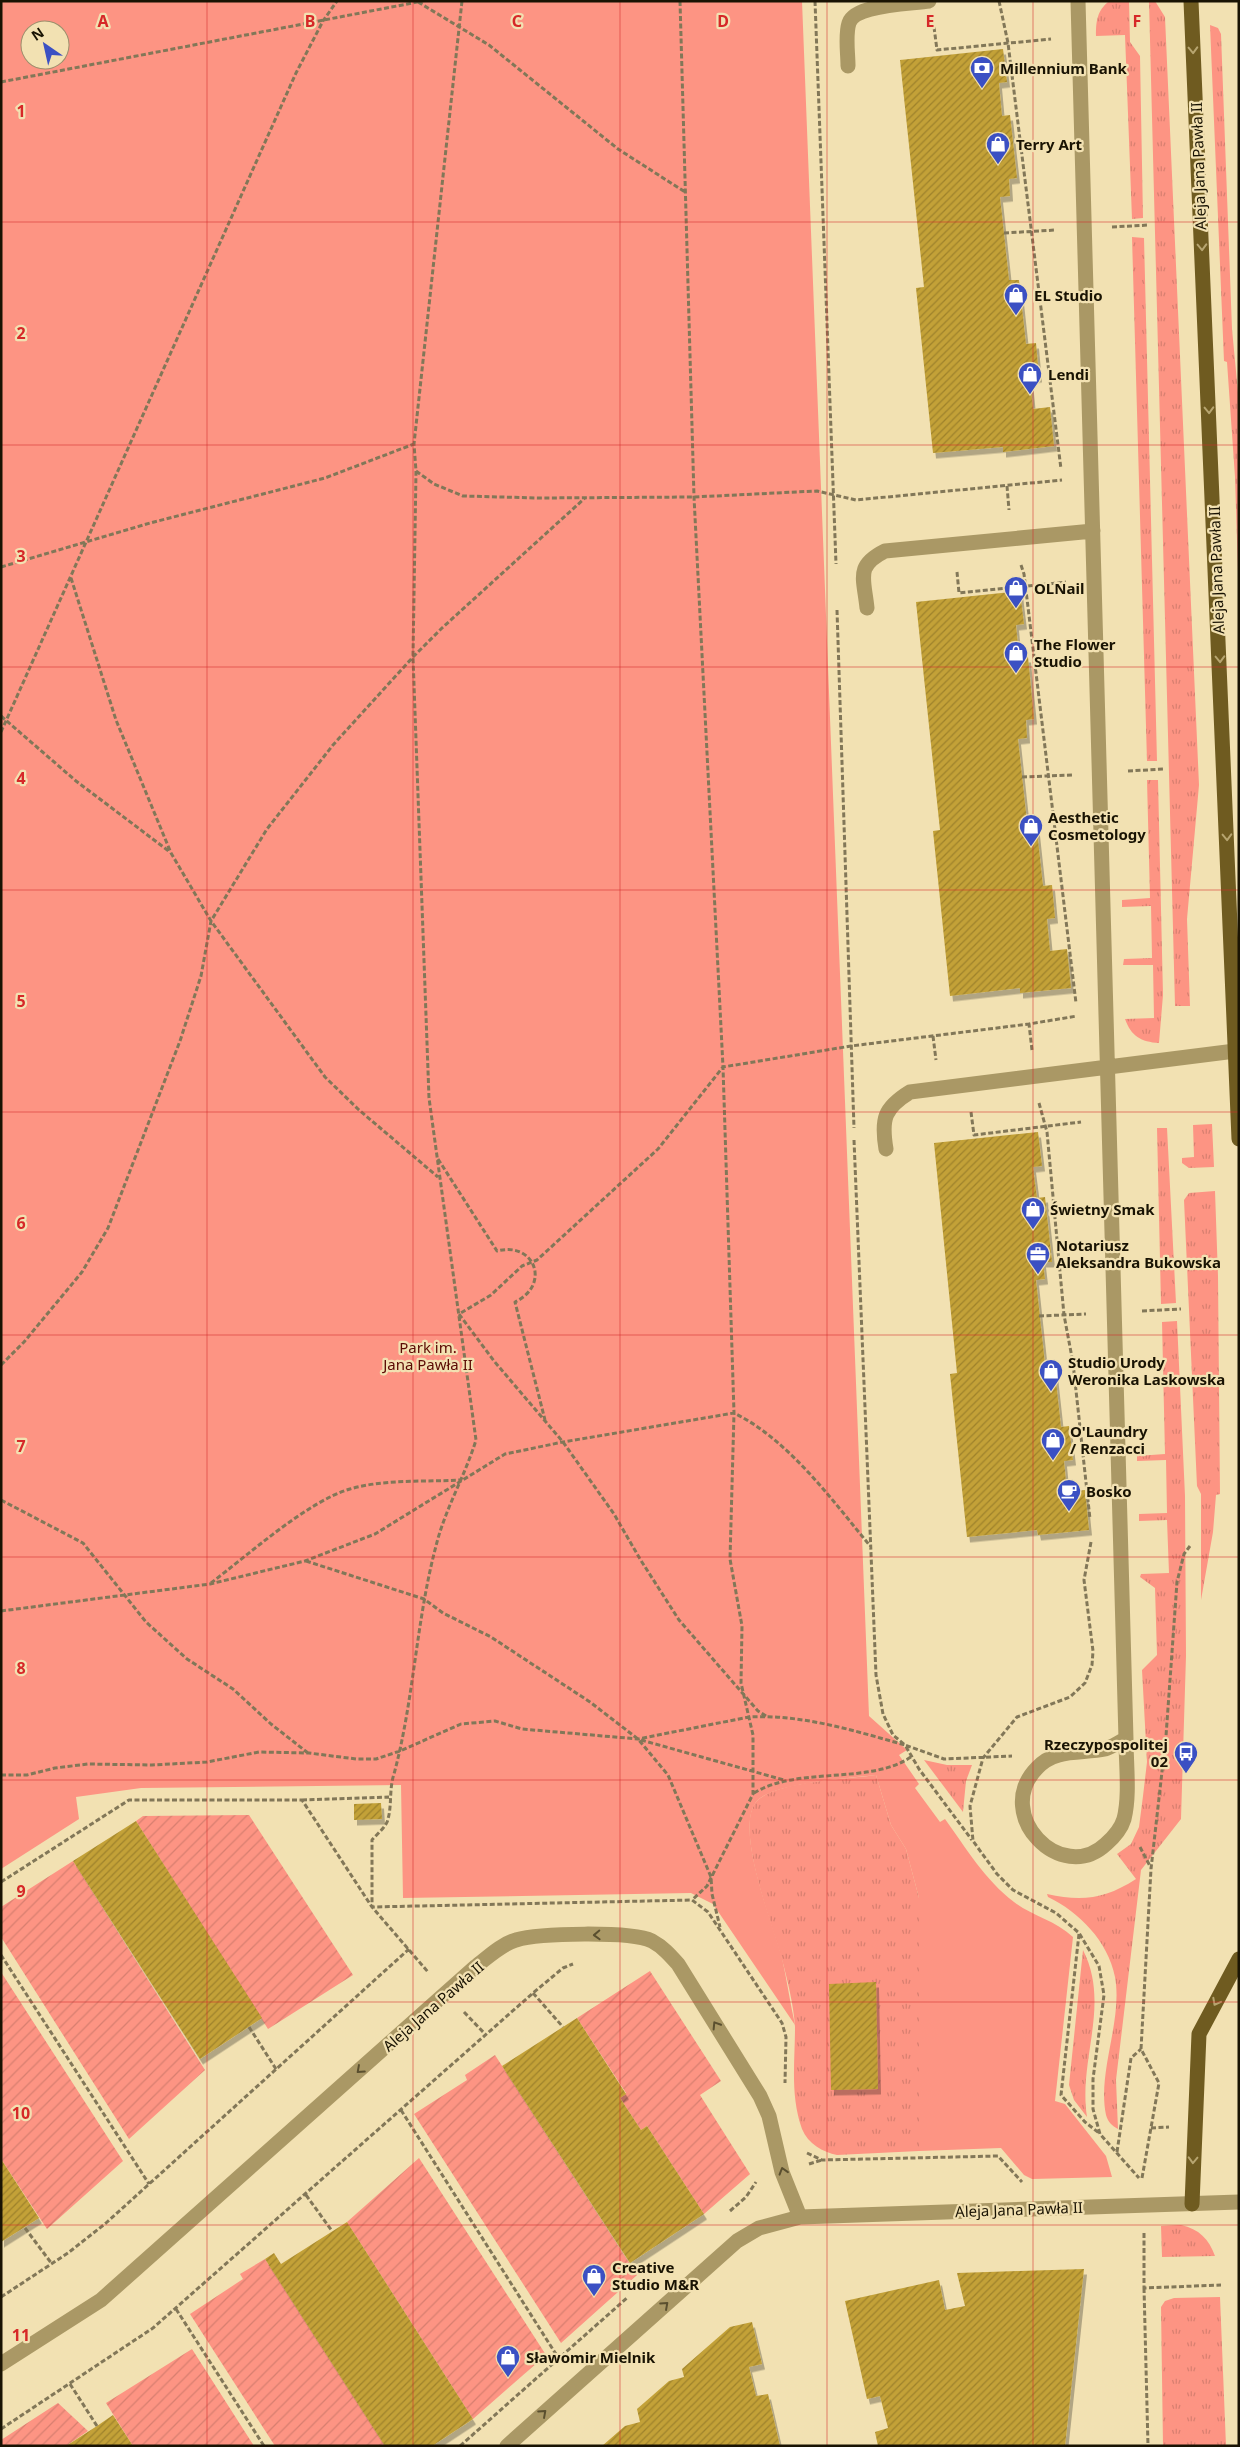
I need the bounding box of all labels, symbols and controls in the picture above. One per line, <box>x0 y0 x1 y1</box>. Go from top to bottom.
text: A <box>97 10 109 32</box>
text: B <box>305 10 315 32</box>
text: C <box>512 10 522 32</box>
text: D <box>717 10 729 32</box>
text: E <box>926 10 935 32</box>
text: F <box>1133 10 1141 32</box>
north arrow <box>20 20 70 70</box>
text: N <box>27 23 47 45</box>
one-way arrow <box>1188 46 1199 54</box>
bank icon: Millennium Bank <box>969 55 995 89</box>
place label: Millennium Bank <box>1000 58 1127 78</box>
text: 1 <box>16 100 26 122</box>
street label: Aleja Jana Pawła II <box>1186 102 1210 230</box>
shop icon: Terry Art <box>985 131 1011 165</box>
place label: Terry Art <box>1016 134 1083 154</box>
one-way arrow <box>1196 244 1207 252</box>
shop icon: EL Studio <box>1003 282 1029 316</box>
place label: EL Studio <box>1034 285 1103 305</box>
text: 2 <box>16 322 26 344</box>
shop icon: Lendi <box>1017 361 1043 395</box>
place label: Lendi <box>1048 364 1089 384</box>
one-way arrow <box>1203 406 1214 414</box>
street label: Aleja Jana Pawła II <box>1204 506 1228 634</box>
text: 3 <box>16 545 26 567</box>
shop icon: OLNail <box>1003 575 1029 609</box>
place label: OLNail <box>1034 578 1084 598</box>
place label: The Flower Studio <box>1034 634 1116 671</box>
shop icon: The Flower Studio <box>1003 640 1029 674</box>
one-way arrow <box>1214 656 1225 664</box>
text: 4 <box>16 767 26 789</box>
place label: Aesthetic Cosmetology <box>1048 807 1146 844</box>
shop icon: Aesthetic Cosmetology <box>1018 813 1044 847</box>
one-way arrow <box>1222 833 1232 841</box>
text: 5 <box>16 990 26 1012</box>
shop icon: Świetny Smak <box>1020 1196 1046 1230</box>
place label: Świetny Smak <box>1050 1199 1155 1219</box>
text: 6 <box>16 1212 26 1234</box>
place label: Notariusz Aleksandra Bukowska <box>1056 1235 1221 1272</box>
office icon: Notariusz Aleksandra Bukowska <box>1025 1241 1051 1275</box>
park label: Park im. Jana Pawła II <box>381 1337 473 1374</box>
place label: Studio Urody Weronika Laskowska <box>1068 1352 1225 1389</box>
shop icon: Studio Urody Weronika Laskowska <box>1038 1358 1064 1392</box>
place label: O'Laundry / Renzacci <box>1070 1421 1148 1458</box>
shop icon: O'Laundry / Renzacci <box>1040 1427 1066 1461</box>
text: 7 <box>16 1435 26 1457</box>
cafe icon: Bosko <box>1056 1478 1082 1512</box>
place label: Bosko <box>1086 1481 1132 1501</box>
text: 8 <box>16 1657 26 1679</box>
place label: Rzeczypospolitej 02 <box>1044 1734 1168 1771</box>
bus stop icon: Rzeczypospolitej 02 <box>1173 1740 1199 1774</box>
text: 9 <box>16 1880 26 1902</box>
one-way arrow <box>593 1929 601 1940</box>
street label: Aleja Jana Pawła II <box>378 1957 488 2055</box>
one-way arrow <box>1212 1997 1222 2006</box>
one-way arrow <box>712 2021 722 2030</box>
one-way arrow <box>357 2064 366 2073</box>
text: 10 <box>12 2102 30 2124</box>
one-way arrow <box>1188 2156 1198 2164</box>
one-way arrow <box>778 2167 788 2176</box>
street label: Aleja Jana Pawła II <box>955 2197 1083 2221</box>
place label: Creative Studio M&R <box>612 2257 699 2294</box>
shop icon: Creative Studio M&R <box>581 2263 607 2297</box>
one-way arrow <box>659 2302 668 2311</box>
text: 11 <box>12 2324 30 2346</box>
shop icon: Sławomir Mielnik <box>495 2344 521 2378</box>
place label: Sławomir Mielnik <box>526 2347 656 2367</box>
one-way arrow <box>538 2410 547 2419</box>

